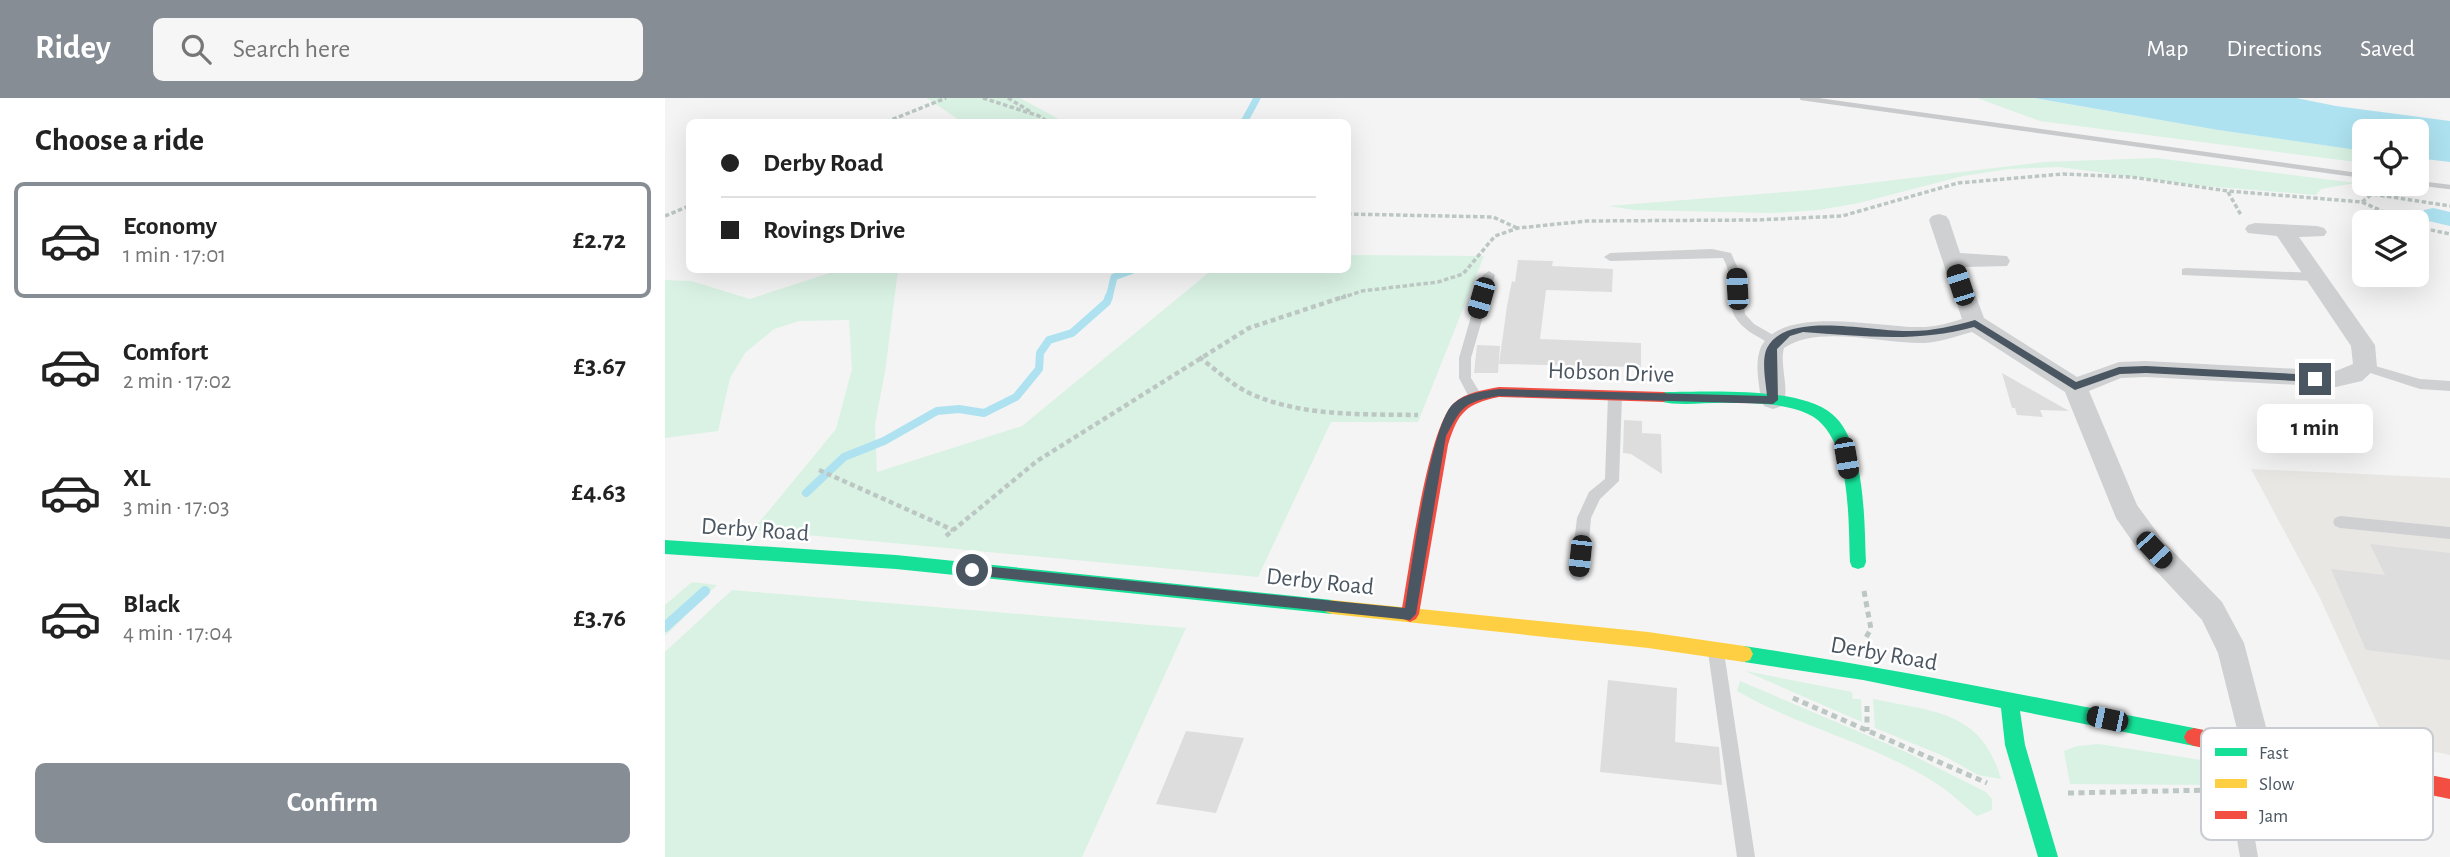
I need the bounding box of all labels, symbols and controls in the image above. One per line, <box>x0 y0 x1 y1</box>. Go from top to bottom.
search box <box>153 18 643 81</box>
icon: search <box>177 30 215 68</box>
text: Ridey <box>35 32 111 65</box>
text: Search here <box>233 36 350 62</box>
text: Map <box>2146 37 2188 61</box>
text: Directions <box>2226 37 2322 61</box>
text: Saved <box>2360 37 2415 61</box>
map controls <box>2352 119 2429 287</box>
button: locate <box>2352 119 2429 196</box>
text: Choose a ride <box>35 124 204 156</box>
text: Derby Road <box>763 150 883 176</box>
icon: car <box>39 209 102 272</box>
button: layers <box>2352 210 2429 287</box>
text: Economy <box>123 213 217 239</box>
text: Rovings Drive <box>763 217 905 243</box>
text: £2.72 <box>573 227 626 253</box>
text: 1 min · 17:01 <box>123 244 226 267</box>
car <box>1944 262 1977 308</box>
car <box>1726 267 1749 311</box>
car <box>1466 275 1497 321</box>
icon: car <box>39 335 102 398</box>
text: Comfort <box>123 339 208 365</box>
text: £3.67 <box>573 353 626 379</box>
street label: Hobson Drive <box>1547 359 1675 387</box>
route end <box>2299 363 2331 395</box>
text: 2 min · 17:02 <box>123 370 231 393</box>
callout: 1 min <box>2257 404 2373 452</box>
text: 1 min <box>2291 417 2339 440</box>
car <box>1833 435 1860 481</box>
icon: car <box>39 461 102 524</box>
text: XL <box>123 465 150 491</box>
text: £4.63 <box>572 479 626 505</box>
text: 3 min · 17:03 <box>123 496 229 519</box>
street label: Derby Road <box>700 514 810 546</box>
car <box>2132 527 2177 573</box>
car <box>1568 534 1593 578</box>
route start <box>956 554 988 586</box>
street label: Derby Road <box>1265 564 1375 600</box>
icon: car <box>39 587 102 650</box>
text: Black <box>123 591 180 617</box>
text: £3.76 <box>573 605 626 631</box>
text: 4 min · 17:04 <box>123 622 233 645</box>
street label: Derby Road <box>1829 633 1939 675</box>
car <box>2085 704 2130 734</box>
legend <box>2201 728 2433 840</box>
text: Fast <box>2259 744 2289 763</box>
button: Confirm <box>35 763 630 843</box>
text: Slow <box>2259 775 2295 794</box>
text: Jam <box>2259 807 2288 826</box>

